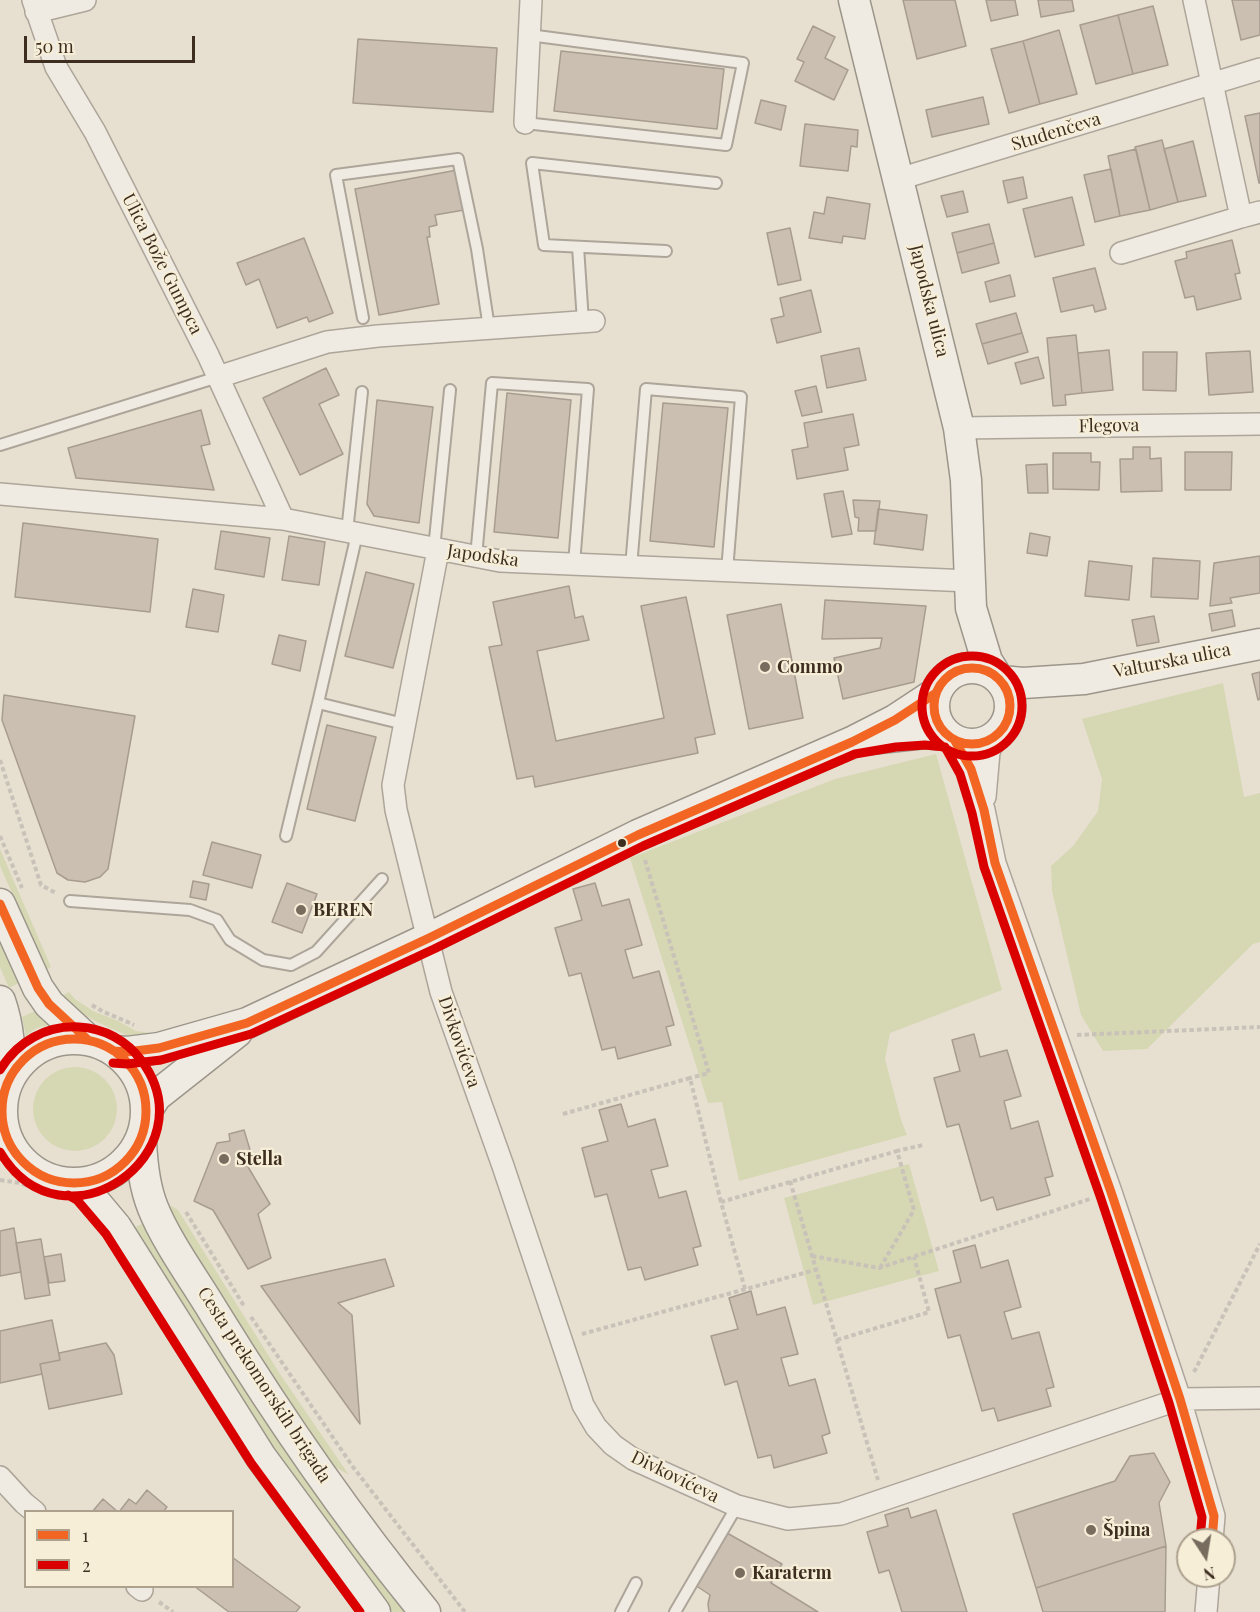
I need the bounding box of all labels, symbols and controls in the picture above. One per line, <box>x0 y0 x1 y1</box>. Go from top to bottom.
scale bar <box>27 24 198 62</box>
text: 50 m <box>35 34 74 58</box>
street label: Studenčeva <box>1009 108 1103 156</box>
street label: Ulica Bože Gumpca <box>117 190 207 338</box>
street label: Japodska ulica <box>905 243 953 359</box>
street label: Flegova <box>1078 415 1140 437</box>
street label: Japodska <box>446 540 520 572</box>
street label: Valturska ulica <box>1112 639 1232 683</box>
place label: Commo <box>777 656 843 678</box>
marker: Commo <box>758 660 772 674</box>
unlabelled marker <box>616 837 628 849</box>
place label: BEREN <box>313 899 373 921</box>
marker: BEREN <box>294 903 308 917</box>
street label: Divkovićeva <box>433 993 485 1091</box>
place label: Stella <box>236 1148 282 1170</box>
marker: Stella <box>217 1152 231 1166</box>
street label: Cesta prekomorskih brigada <box>193 1283 335 1487</box>
street label: Divkovićeva <box>627 1446 723 1508</box>
legend <box>24 1510 234 1588</box>
place label: Špina <box>1103 1519 1150 1541</box>
text: 1 <box>82 1523 89 1547</box>
marker: Špina <box>1084 1523 1098 1537</box>
north arrow <box>1176 1528 1236 1588</box>
text: 2 <box>82 1553 91 1577</box>
place label: Karaterm <box>752 1562 832 1584</box>
text: N <box>1202 1563 1217 1586</box>
marker: Karaterm <box>733 1566 747 1580</box>

